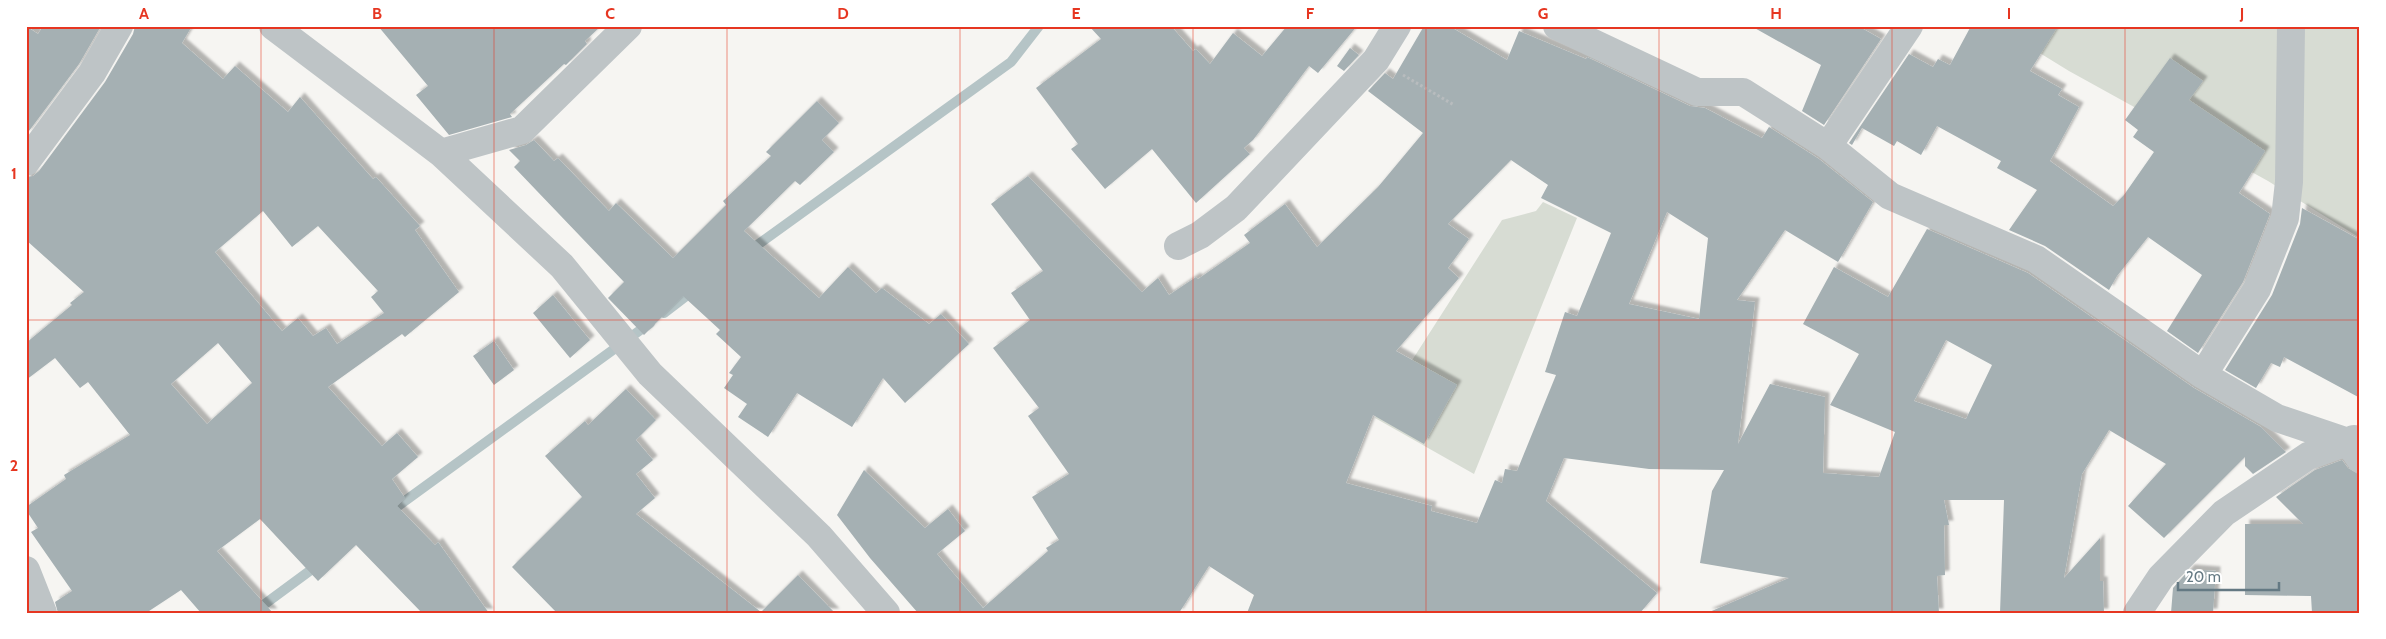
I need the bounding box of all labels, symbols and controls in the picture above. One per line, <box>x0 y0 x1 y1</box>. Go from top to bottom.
text: A <box>139 4 149 23</box>
text: B <box>372 4 382 23</box>
text: C <box>605 4 615 23</box>
text: D <box>837 4 849 23</box>
text: E <box>1071 4 1081 23</box>
text: F <box>1306 4 1315 23</box>
text: G <box>1538 4 1548 23</box>
text: H <box>1770 4 1782 23</box>
text: I <box>2007 4 2011 23</box>
text: J <box>2239 4 2244 23</box>
text: 1 <box>11 164 17 183</box>
text: 2 <box>10 456 18 475</box>
scale bar <box>2178 559 2280 591</box>
text: 20 m <box>2186 568 2221 586</box>

